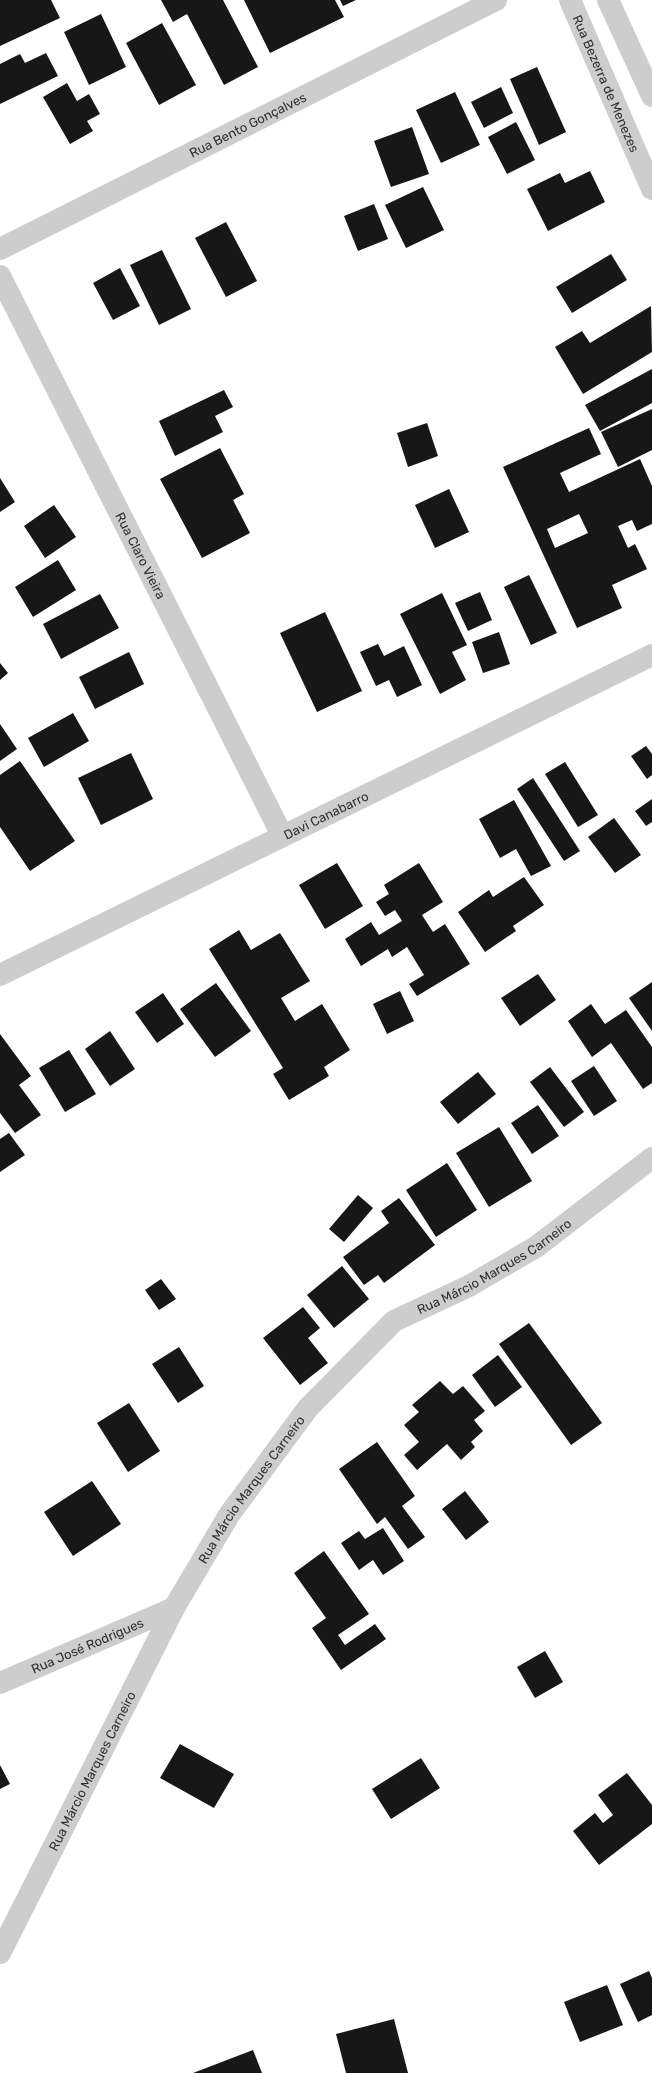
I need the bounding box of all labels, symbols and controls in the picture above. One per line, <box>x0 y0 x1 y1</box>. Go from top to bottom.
street label: Rua Bezerra de Menezes <box>570 13 643 155</box>
street label: Rua Bento Gonçalves <box>187 89 309 160</box>
street label: Rua Claro Vieira <box>113 510 169 601</box>
street label: Davi Canabarro <box>281 788 371 842</box>
street label: Rua Márcio Marques Carneiro <box>414 1215 574 1317</box>
street label: Rua Márcio Marques Carneiro <box>195 1413 307 1566</box>
street label: Rua José Rodrigues <box>29 1614 146 1676</box>
street label: Rua Márcio Marques Carneiro <box>45 1689 138 1853</box>

